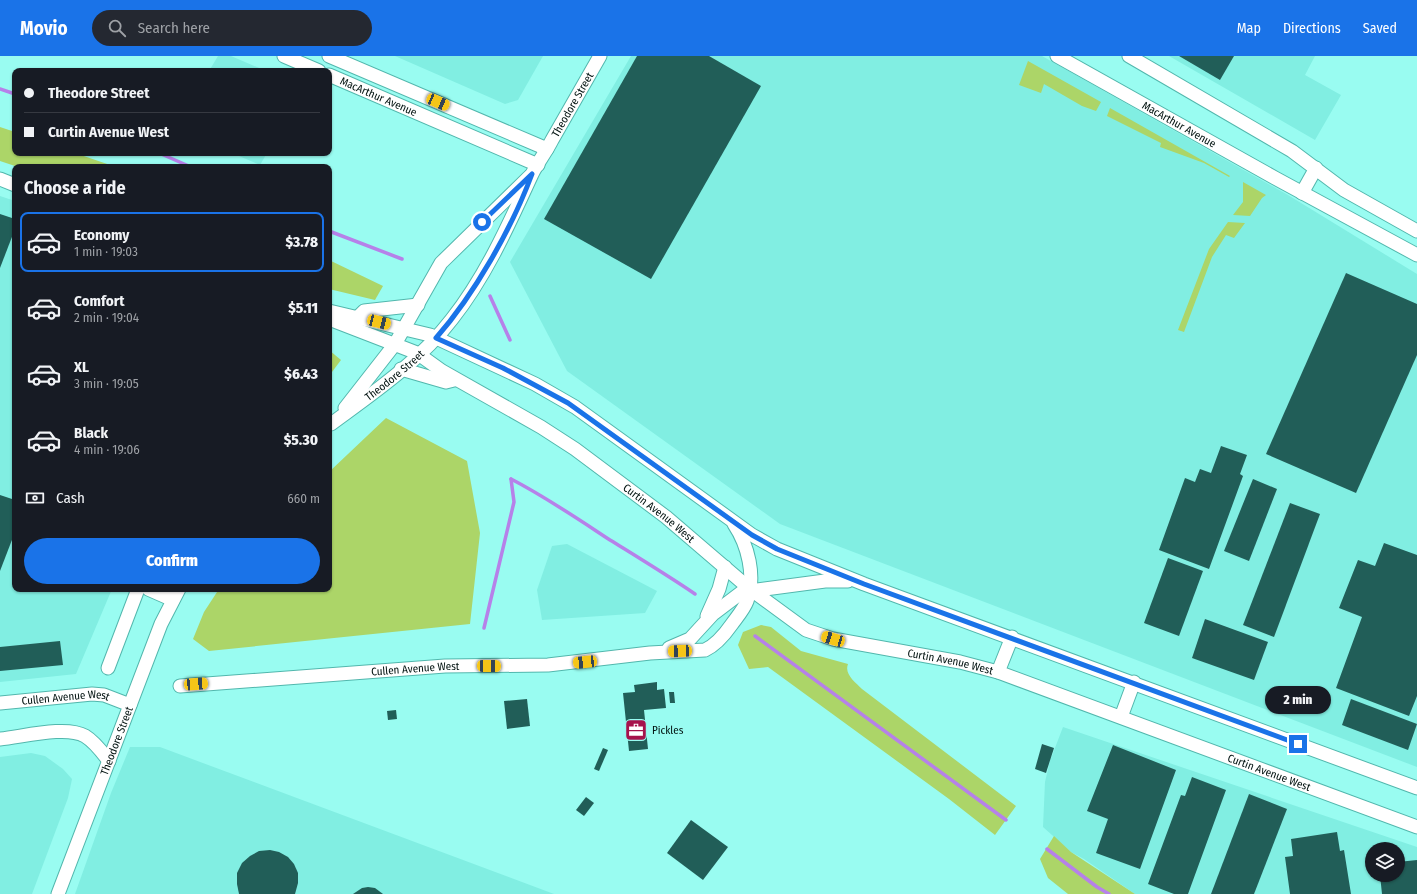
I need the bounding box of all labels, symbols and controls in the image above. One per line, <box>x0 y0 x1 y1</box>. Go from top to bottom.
search box <box>92 10 372 46</box>
text: Movio <box>20 17 68 40</box>
icon: search <box>106 17 128 39</box>
text: Search here <box>138 19 210 37</box>
text: Map <box>1237 20 1261 37</box>
text: Directions <box>1283 20 1341 37</box>
text: Saved <box>1363 20 1397 37</box>
street label: Theodore Street <box>549 70 596 140</box>
street label: MacArthur Avenue <box>338 75 419 119</box>
text: Theodore Street <box>48 84 149 102</box>
car <box>425 92 451 112</box>
street label: MacArthur Avenue <box>1140 99 1218 151</box>
text: Curtin Avenue West <box>48 123 169 141</box>
text: Choose a ride <box>24 177 126 199</box>
route start <box>473 213 491 231</box>
icon: car <box>26 224 62 260</box>
text: Economy <box>74 226 129 244</box>
text: $3.78 <box>285 233 318 251</box>
text: 1 min · 19:03 <box>74 244 138 259</box>
icon: car <box>26 290 62 326</box>
text: Comfort <box>74 292 125 310</box>
text: $5.11 <box>288 299 318 317</box>
text: 2 min · 19:04 <box>74 310 139 325</box>
car <box>366 313 392 331</box>
street label: Theodore Street <box>363 347 427 404</box>
icon: car <box>26 356 62 392</box>
text: XL <box>74 358 89 376</box>
text: $6.43 <box>284 365 318 383</box>
text: 3 min · 19:05 <box>74 376 139 391</box>
icon: car <box>26 422 62 458</box>
text: Black <box>74 424 108 442</box>
text: $5.30 <box>284 431 318 449</box>
text: 4 min · 19:06 <box>74 442 140 457</box>
street label: Curtin Avenue West <box>620 481 697 546</box>
icon: cash <box>24 487 46 509</box>
text: Cash <box>56 489 85 507</box>
text: 660 m <box>287 491 320 506</box>
button: Confirm <box>24 538 320 584</box>
car <box>820 630 846 648</box>
car <box>668 645 692 657</box>
street label: Curtin Avenue West <box>906 647 995 678</box>
car <box>572 655 598 669</box>
street label: Cullen Avenue West <box>371 660 460 679</box>
car <box>477 660 501 672</box>
car <box>184 677 208 691</box>
callout: 2 min <box>1265 686 1331 714</box>
street label: Cullen Avenue West <box>21 688 112 708</box>
text: 2 min <box>1284 692 1312 707</box>
street label: Theodore Street <box>98 704 136 777</box>
office icon: Pickles <box>623 717 649 743</box>
place label: Pickles <box>652 724 684 737</box>
route end <box>1289 735 1307 753</box>
street label: Curtin Avenue West <box>1226 752 1313 794</box>
map controls <box>1365 842 1405 882</box>
button: layers <box>1365 842 1405 882</box>

